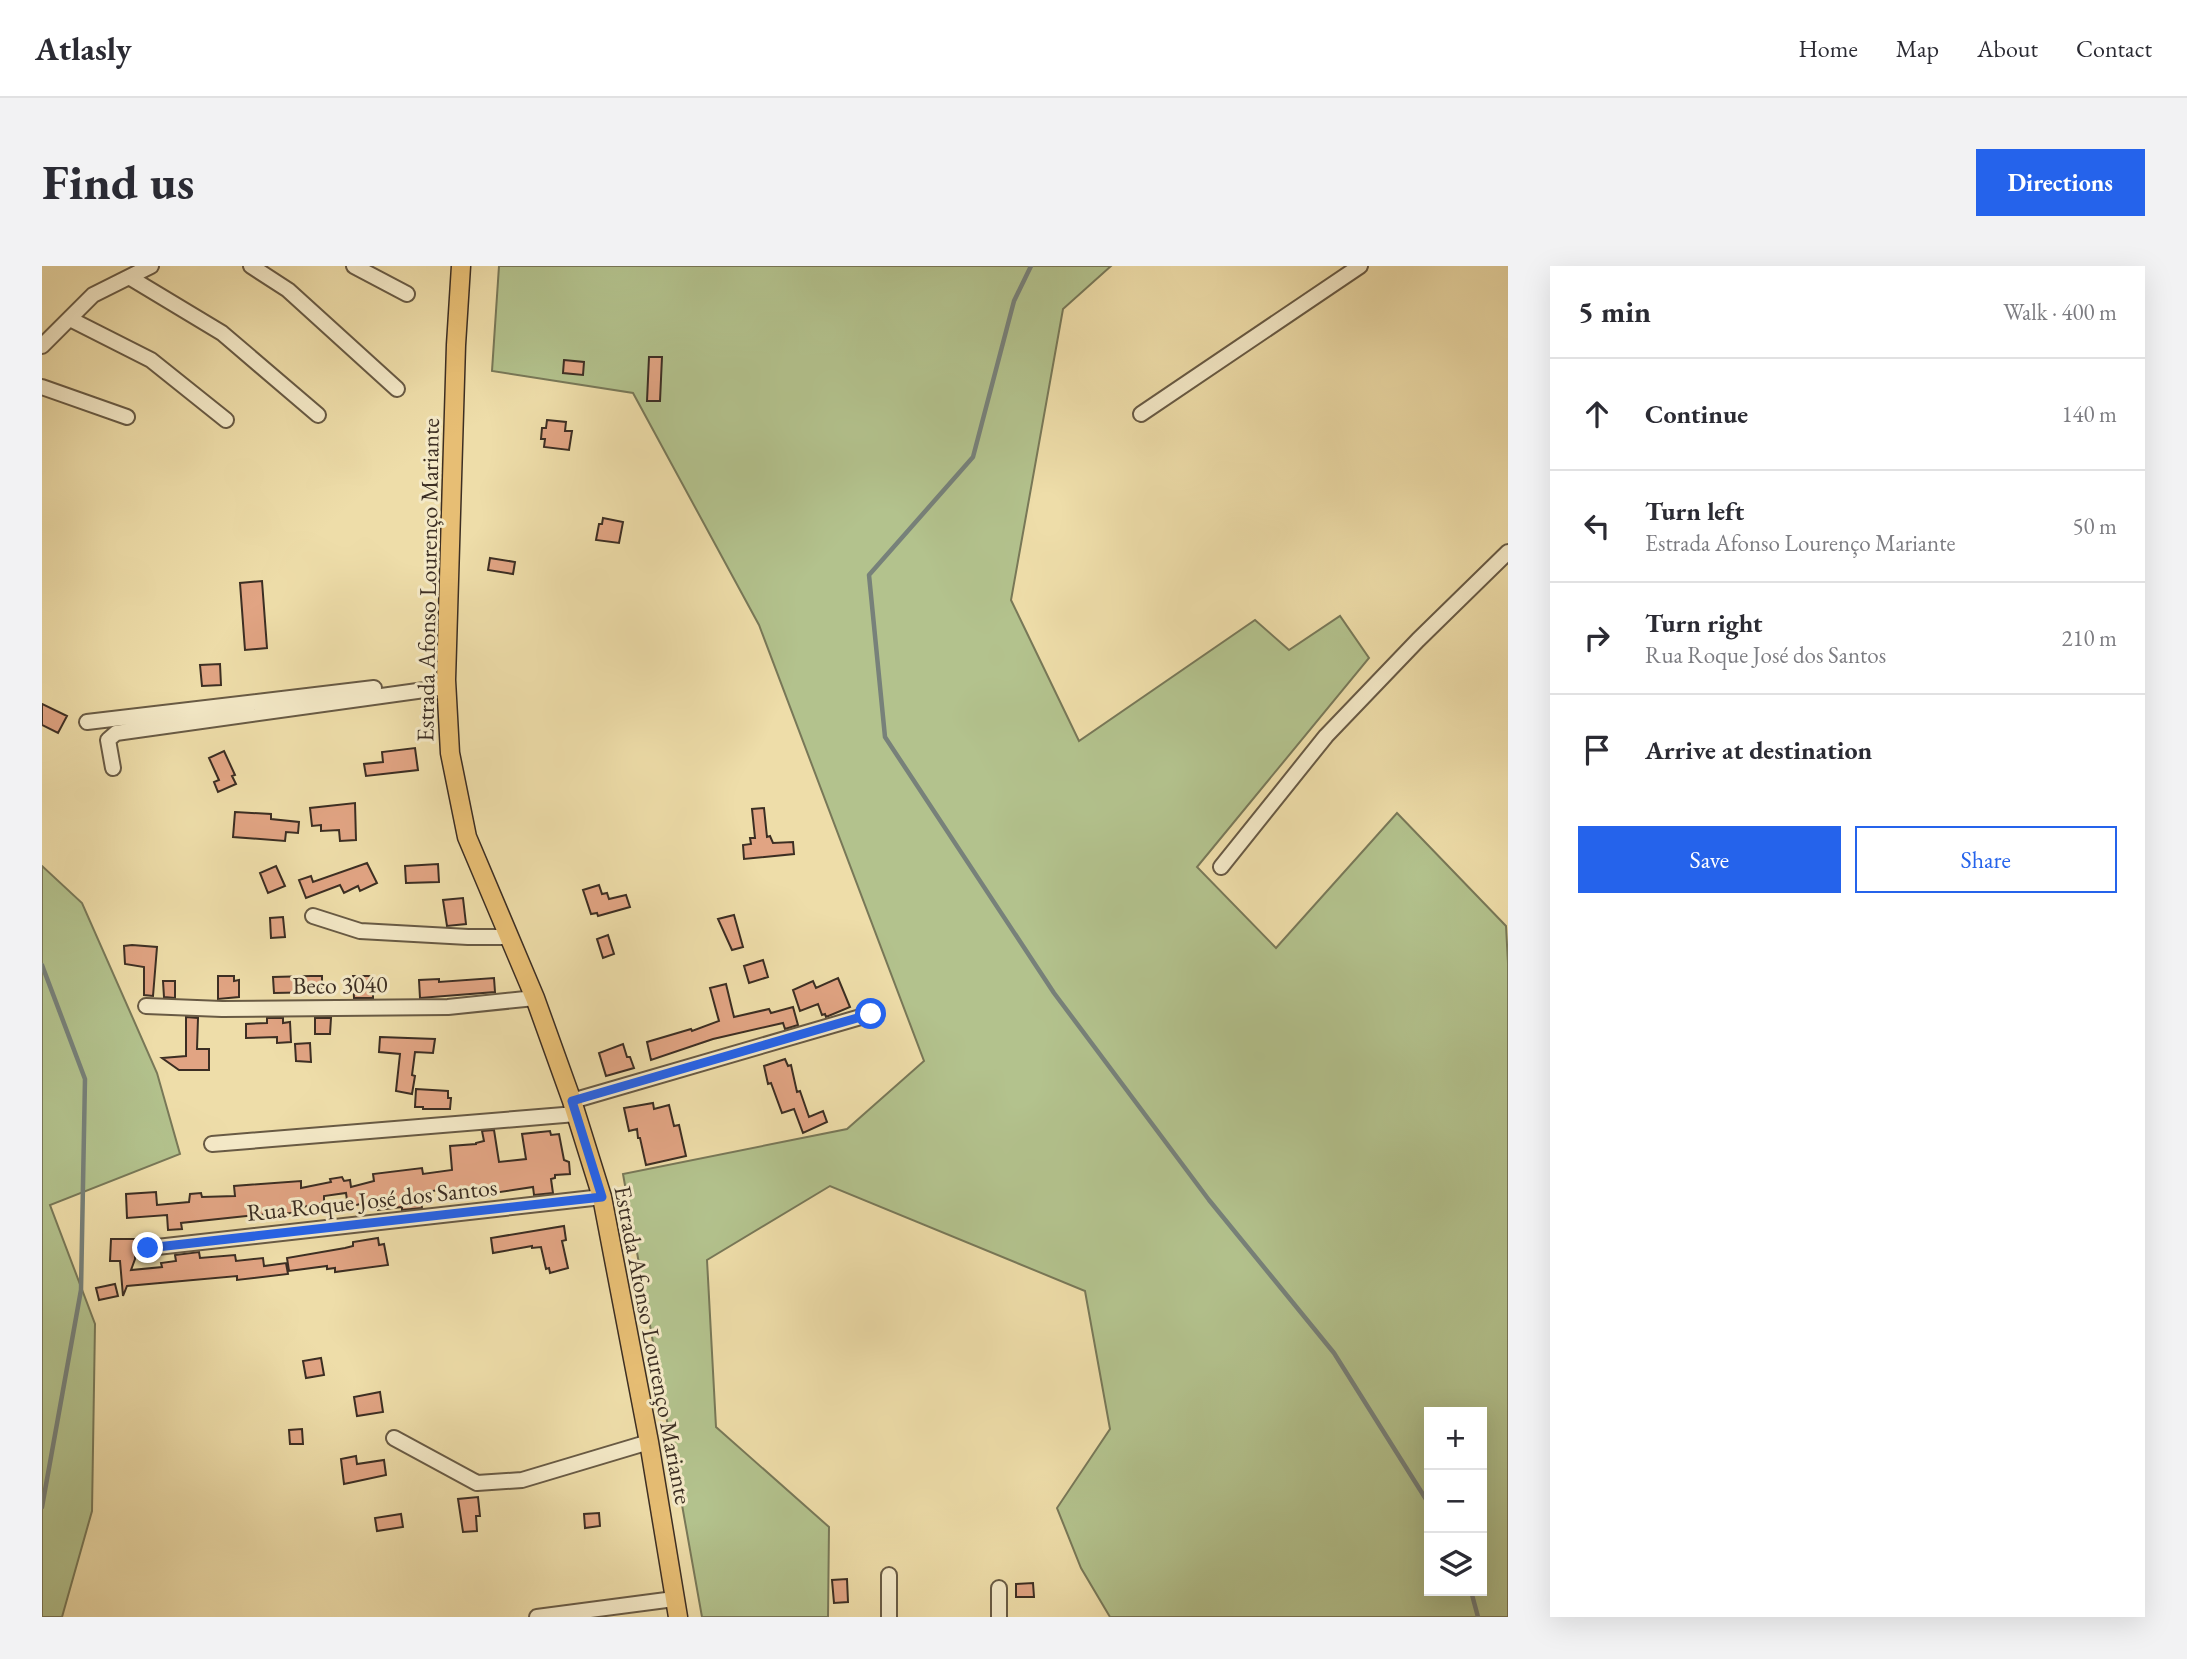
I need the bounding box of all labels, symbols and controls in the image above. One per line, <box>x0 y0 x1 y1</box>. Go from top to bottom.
text: Atlasly <box>35 27 132 70</box>
text: Home <box>1798 33 1858 64</box>
text: Map <box>1896 33 1939 64</box>
text: About <box>1977 33 2038 64</box>
text: Contact <box>2076 33 2152 64</box>
button: Directions <box>1976 149 2145 216</box>
text: Find us <box>42 150 194 214</box>
text: 5 min <box>1578 292 1651 331</box>
text: Walk · 400 m <box>2003 297 2117 327</box>
icon: ahead <box>1578 395 1616 433</box>
text: Continue <box>1645 397 1748 431</box>
text: 140 m <box>2061 399 2117 429</box>
street label: Estrada Afonso Lourenço Mariante <box>409 418 446 742</box>
text: Turn left <box>1645 494 1744 528</box>
icon: left <box>1578 507 1616 545</box>
text: 50 m <box>2072 511 2117 541</box>
text: Estrada Afonso Lourenço Mariante <box>1645 528 1955 558</box>
text: Turn right <box>1645 606 1763 640</box>
icon: right <box>1578 619 1616 657</box>
text: 210 m <box>2061 623 2117 653</box>
text: Rua Roque José dos Santos <box>1645 640 1886 670</box>
icon: arrive <box>1578 731 1616 769</box>
text: Arrive at destination <box>1645 733 1872 767</box>
button: Save <box>1578 826 1841 893</box>
button: Share <box>1855 826 2117 893</box>
street label: Beco 3040 <box>292 968 388 1001</box>
route start <box>855 998 886 1029</box>
street label: Rua Roque José dos Santos <box>245 1171 499 1228</box>
street label: Estrada Afonso Lourenço Mariante <box>607 1183 700 1507</box>
route end <box>132 1232 163 1263</box>
map controls <box>1424 1407 1487 1596</box>
button: + <box>1424 1407 1487 1470</box>
button: − <box>1424 1470 1487 1533</box>
button: layers <box>1424 1533 1487 1596</box>

